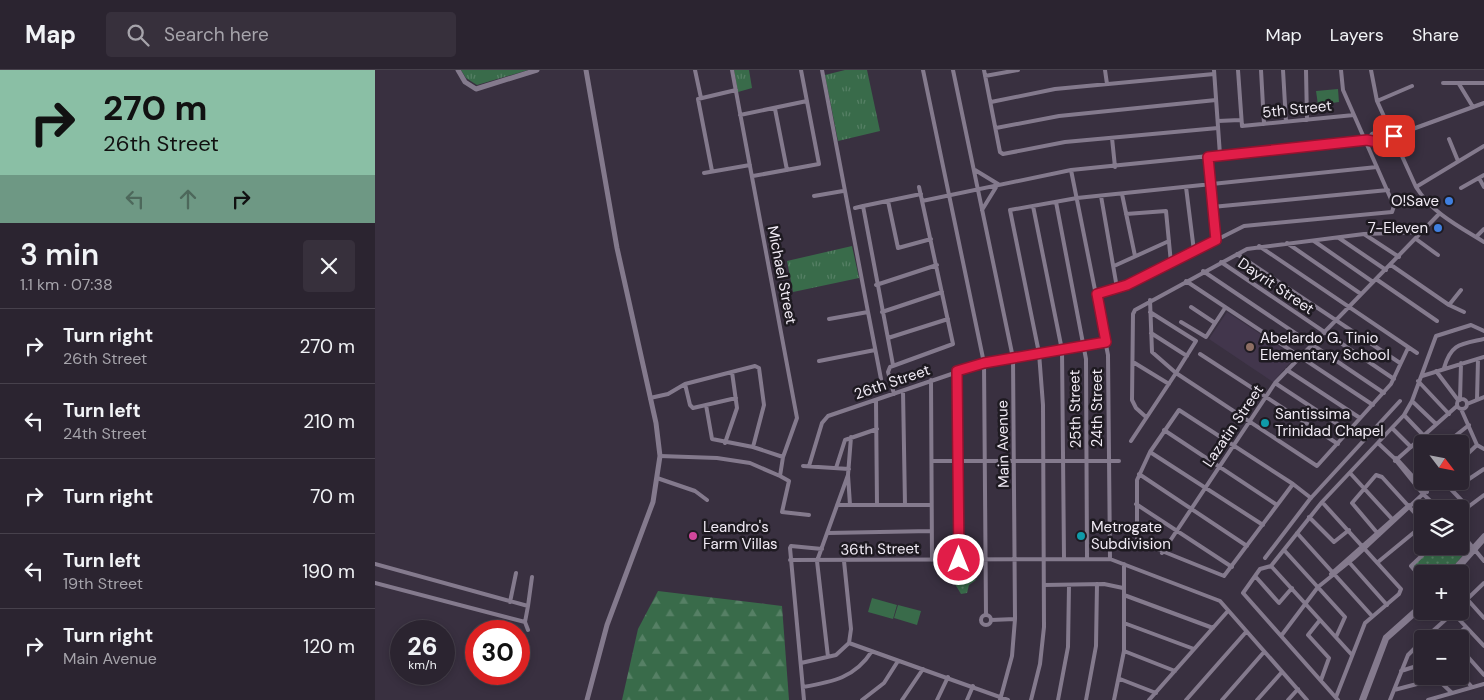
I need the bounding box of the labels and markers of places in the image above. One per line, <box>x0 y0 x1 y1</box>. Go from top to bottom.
pin <box>1373 115 1415 157</box>
place label: O!Save <box>1391 191 1439 211</box>
marker: O!Save <box>1443 195 1455 207</box>
place label: 7-Eleven <box>1368 218 1428 238</box>
marker: 7-Eleven <box>1432 222 1444 234</box>
place label: Abelardo G. Tinio Elementary School <box>1260 328 1390 365</box>
marker: Abelardo G. Tinio Elementary School <box>1244 341 1256 353</box>
place label: Santissima Trinidad Chapel <box>1275 404 1384 441</box>
marker: Santissima Trinidad Chapel <box>1259 417 1271 429</box>
place label: Leandro's Farm Villas <box>703 517 778 554</box>
place label: Metrogate Subdivision <box>1091 517 1171 554</box>
marker: Leandro's Farm Villas <box>687 530 699 542</box>
marker: Metrogate Subdivision <box>1075 530 1087 542</box>

